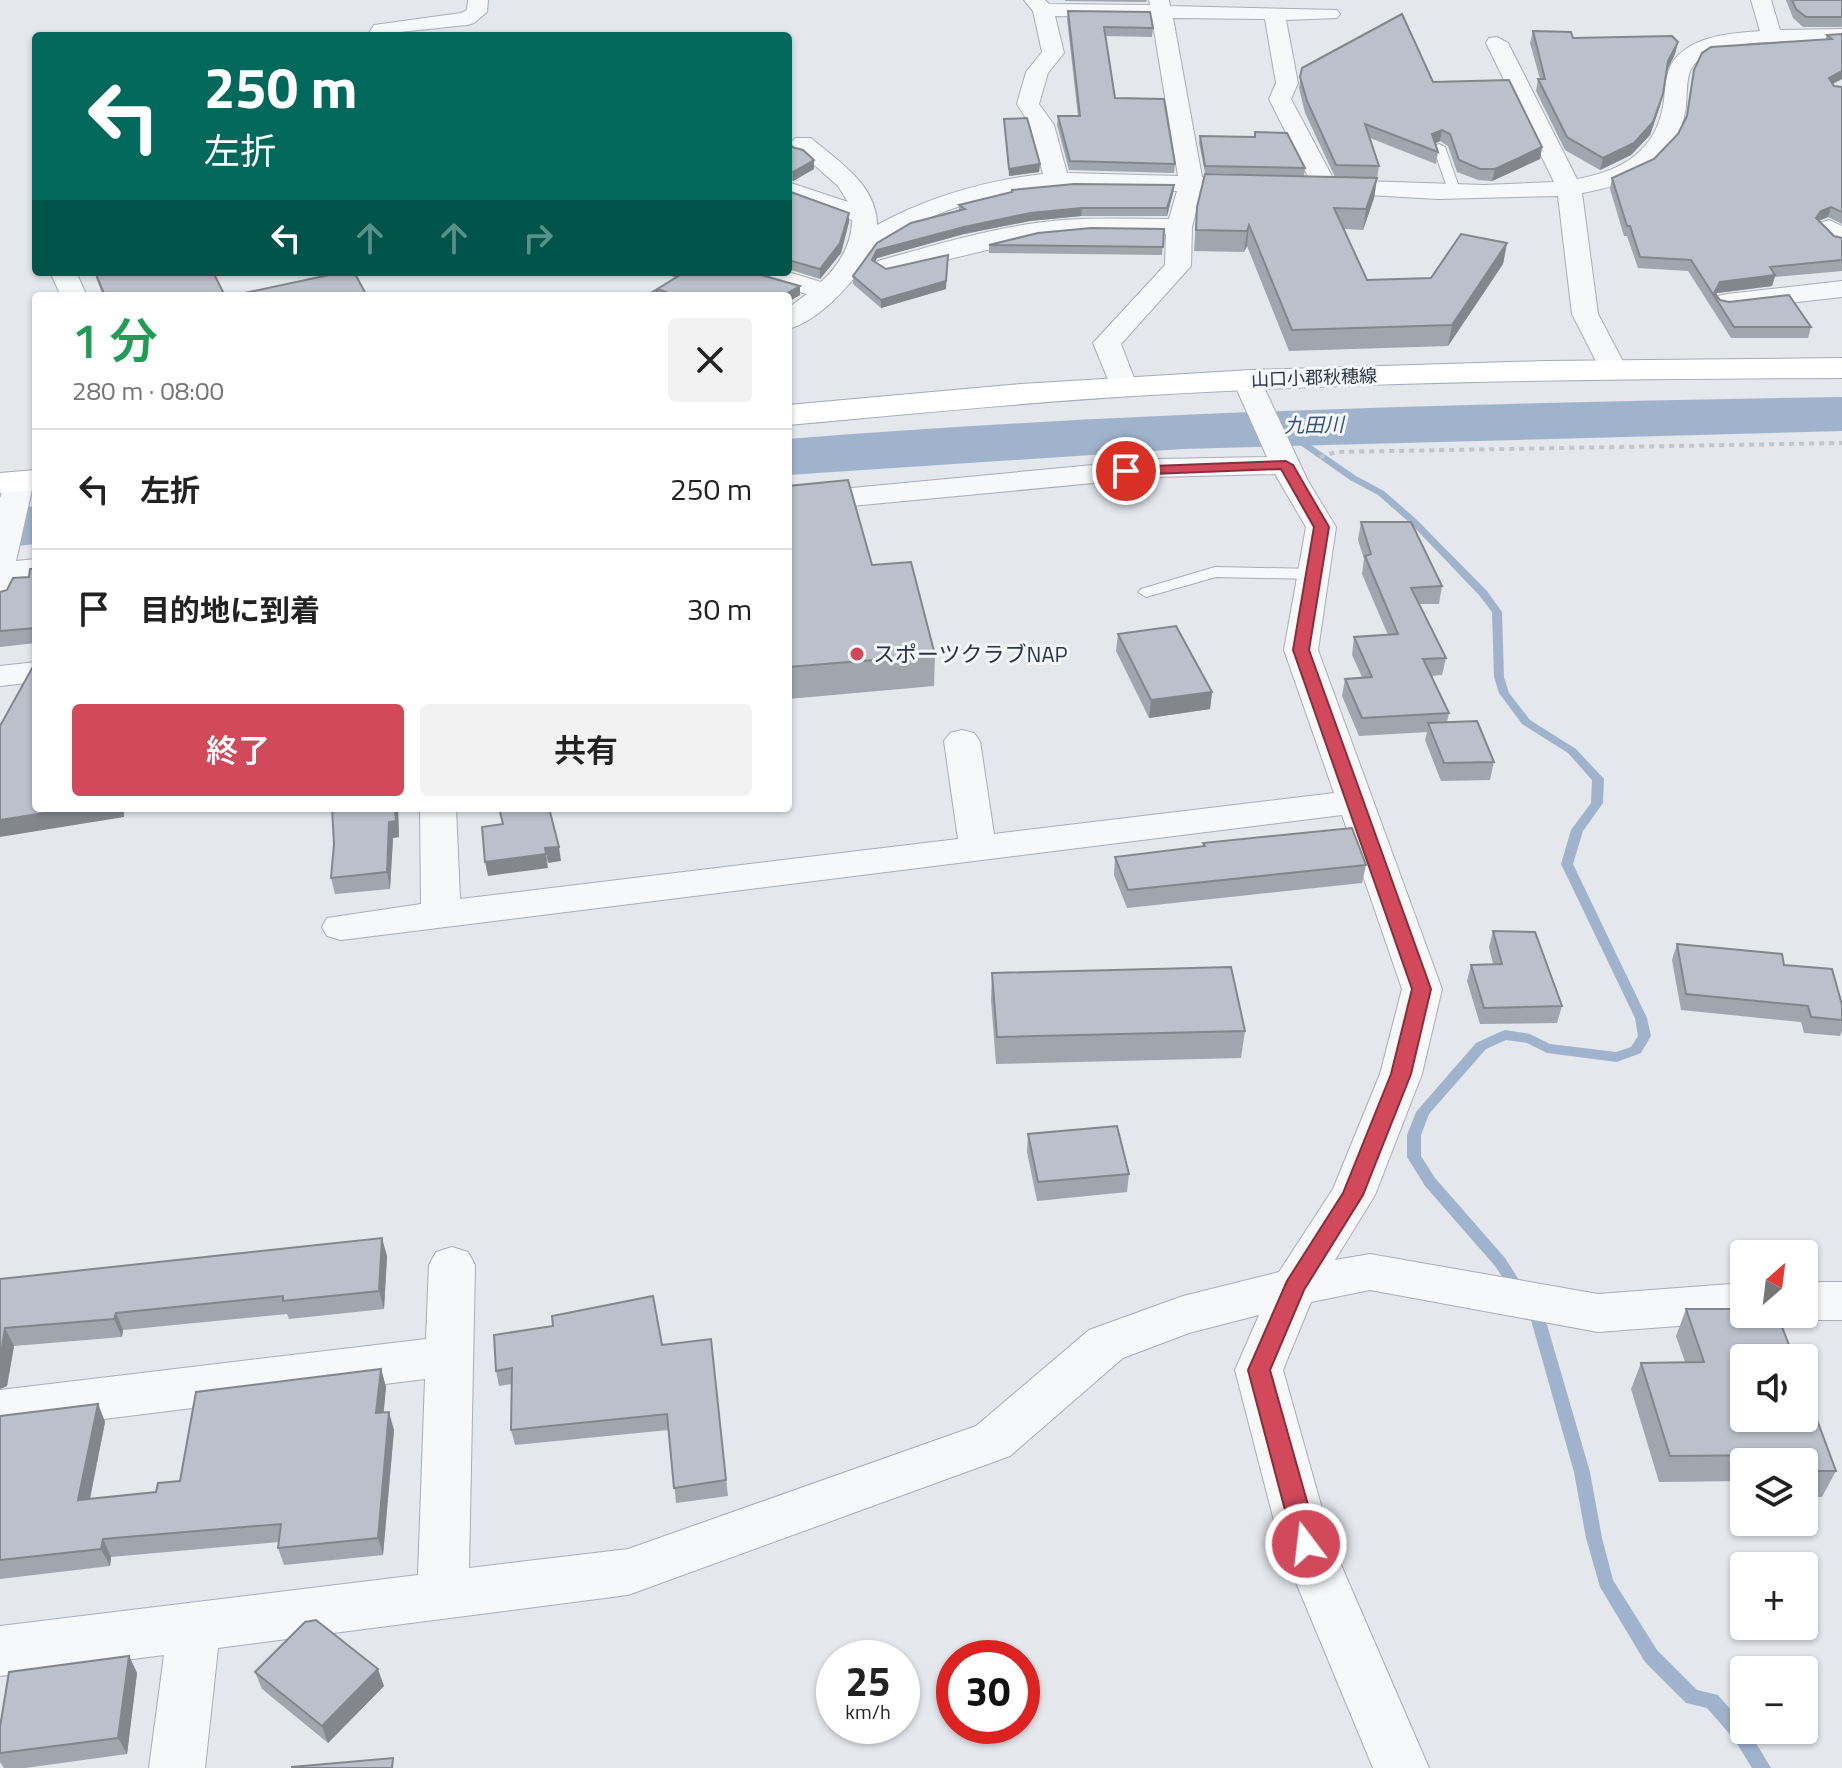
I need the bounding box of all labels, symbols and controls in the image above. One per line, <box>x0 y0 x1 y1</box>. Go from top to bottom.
text: 250 m <box>204 45 357 130</box>
icon: left <box>72 64 176 168</box>
text: 左折 <box>204 123 276 178</box>
icon: left <box>264 216 308 260</box>
icon: ahead <box>348 216 392 260</box>
icon: ahead <box>432 216 476 260</box>
icon: right <box>516 216 560 260</box>
text: 1 分 <box>72 304 157 377</box>
button: close <box>668 318 752 402</box>
street label: 山口小郡秋穂線 <box>1251 362 1377 393</box>
text: 280 m · 08:00 <box>72 371 224 410</box>
water label: 九田川 <box>1284 408 1346 441</box>
pin <box>1092 437 1160 505</box>
icon: arrive <box>1104 449 1148 493</box>
text: 250 m <box>670 466 752 512</box>
icon: left <box>72 467 116 511</box>
text: 左折 <box>140 467 200 513</box>
text: 30 m <box>687 586 752 632</box>
icon: arrive <box>72 587 116 631</box>
text: 目的地に到着 <box>140 587 320 633</box>
place label: スポーツクラブNAP <box>873 637 1068 671</box>
marker: スポーツクラブNAP <box>848 645 866 663</box>
button: 終了 <box>72 704 404 796</box>
button: 共有 <box>420 704 752 796</box>
north arrow <box>1730 1240 1818 1328</box>
map controls <box>1730 1240 1818 1744</box>
button: sound <box>1730 1344 1818 1432</box>
button: layers <box>1730 1448 1818 1536</box>
position arrow <box>1264 1502 1348 1586</box>
button: + <box>1730 1552 1818 1640</box>
speed limit sign: 30 <box>936 1640 1040 1744</box>
text: 25 <box>846 1651 890 1712</box>
button: − <box>1730 1656 1818 1744</box>
text: km/h <box>845 1696 891 1727</box>

